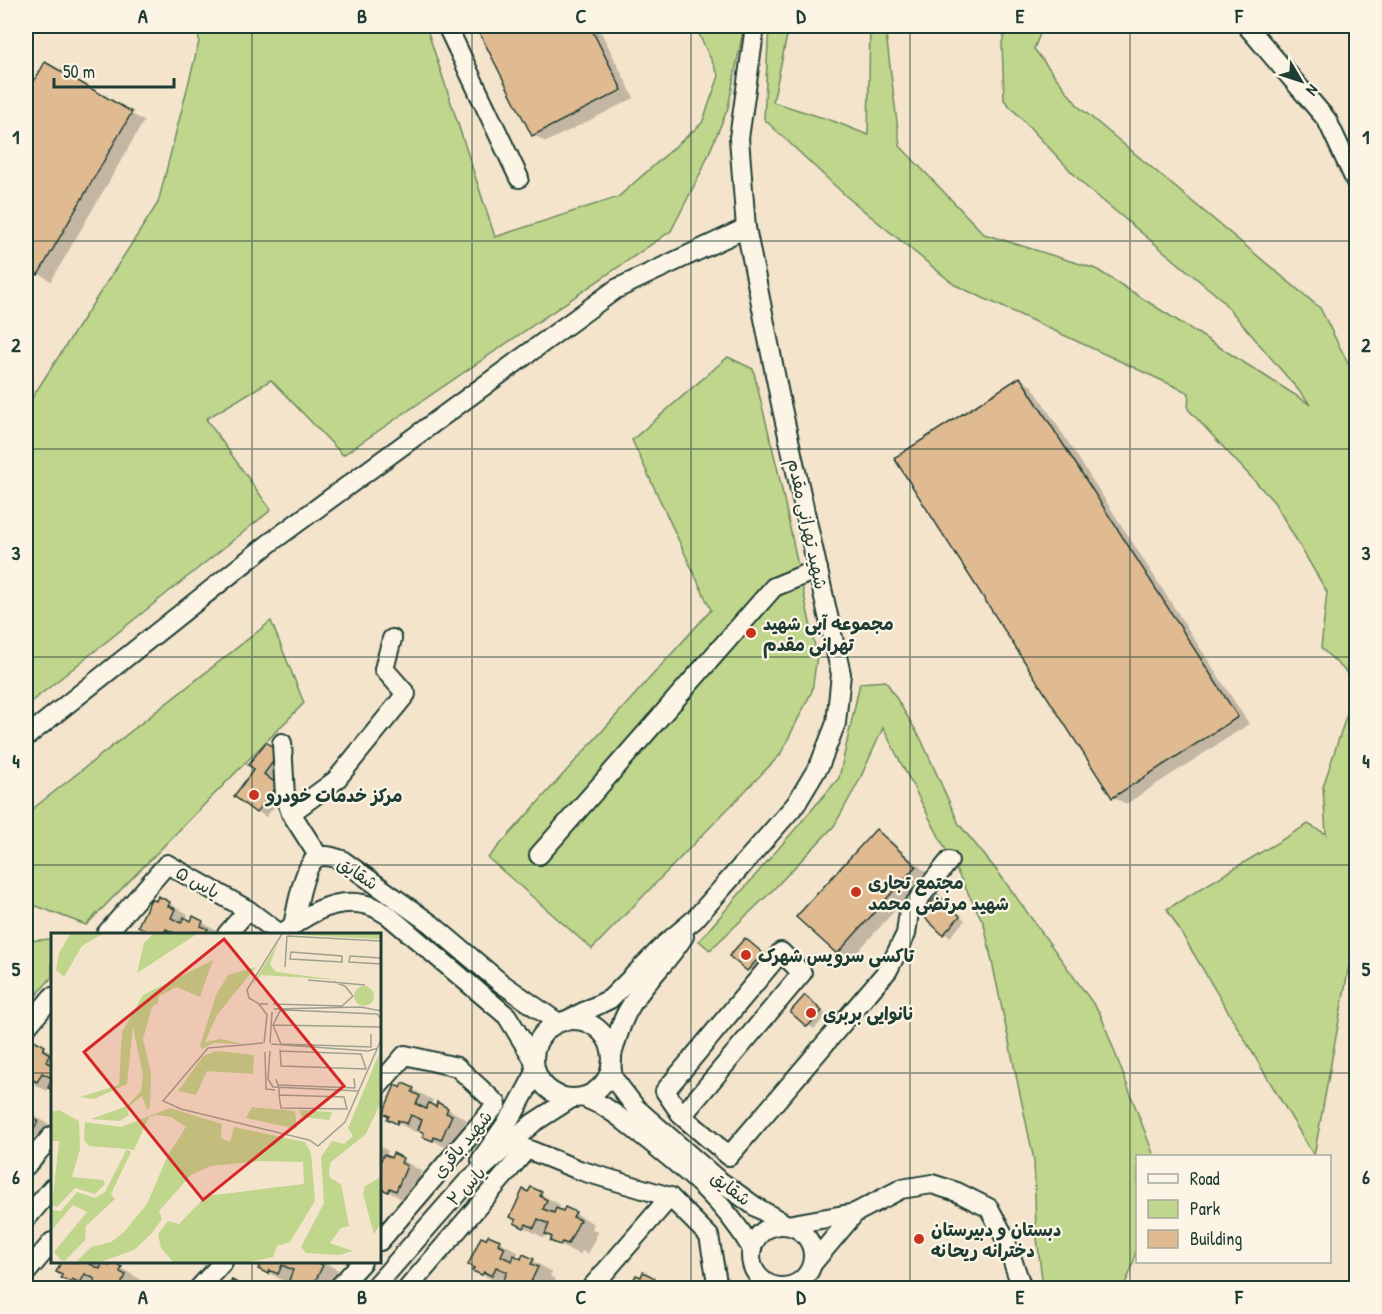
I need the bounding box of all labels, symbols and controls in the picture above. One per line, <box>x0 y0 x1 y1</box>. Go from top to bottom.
text: A <box>138 2 148 29</box>
text: B <box>357 2 367 29</box>
text: C <box>576 2 587 29</box>
text: D <box>796 2 806 29</box>
text: E <box>1016 2 1025 29</box>
text: F <box>1234 2 1244 29</box>
scale bar <box>54 51 174 89</box>
north arrow <box>1271 51 1331 111</box>
text: 50 m <box>63 59 95 84</box>
text: N <box>1301 80 1324 101</box>
text: 1 <box>12 123 20 150</box>
text: 1 <box>1362 123 1370 150</box>
text: 2 <box>11 331 21 358</box>
text: 2 <box>1361 331 1371 358</box>
street label: شهید تهرانی مقدم <box>780 456 834 592</box>
text: 3 <box>12 539 21 566</box>
text: 3 <box>1362 539 1371 566</box>
place label: مجموعه آبی شهید تهرانی مقدم <box>763 611 894 659</box>
marker: مجموعه آبی شهید تهرانی مقدم <box>744 626 758 640</box>
text: 4 <box>12 747 20 774</box>
text: 4 <box>1362 747 1370 774</box>
place label: مرکز خدمات خودرو <box>264 783 402 808</box>
marker: مرکز خدمات خودرو <box>247 788 261 802</box>
street label: شقایق <box>333 850 383 896</box>
street label: یاس ۵ <box>171 860 225 904</box>
place label: مجتمع تجاری شهید مرتضی محمد <box>868 870 1009 916</box>
marker: مجتمع تجاری شهید مرتضی محمد <box>849 885 863 899</box>
inset map <box>51 933 381 1263</box>
place label: تاکسی سرویس شهرک <box>758 943 915 968</box>
marker: تاکسی سرویس شهرک <box>739 948 753 962</box>
text: 5 <box>12 955 21 982</box>
text: 5 <box>1362 955 1371 982</box>
place label: نانوایی بربری <box>823 1001 914 1026</box>
marker: نانوایی بربری <box>804 1006 818 1020</box>
street label: شهید باقری <box>426 1105 498 1183</box>
legend <box>1136 1155 1331 1263</box>
street label: یاس ۲ <box>441 1161 491 1211</box>
text: 6 <box>12 1163 20 1190</box>
text: 6 <box>1362 1163 1370 1190</box>
street label: شقایق <box>706 1165 756 1211</box>
text: Road <box>1190 1166 1220 1191</box>
text: Park <box>1190 1196 1221 1221</box>
place label: دبستان و دبیرستان دخترانه ریحانه <box>931 1217 1061 1263</box>
text: Building <box>1190 1226 1242 1251</box>
marker: دبستان و دبیرستان دخترانه ریحانه <box>912 1232 926 1246</box>
text: A <box>138 1283 148 1310</box>
text: B <box>357 1283 367 1310</box>
text: C <box>576 1283 587 1310</box>
text: D <box>796 1283 806 1310</box>
text: E <box>1016 1283 1025 1310</box>
text: F <box>1234 1283 1244 1310</box>

